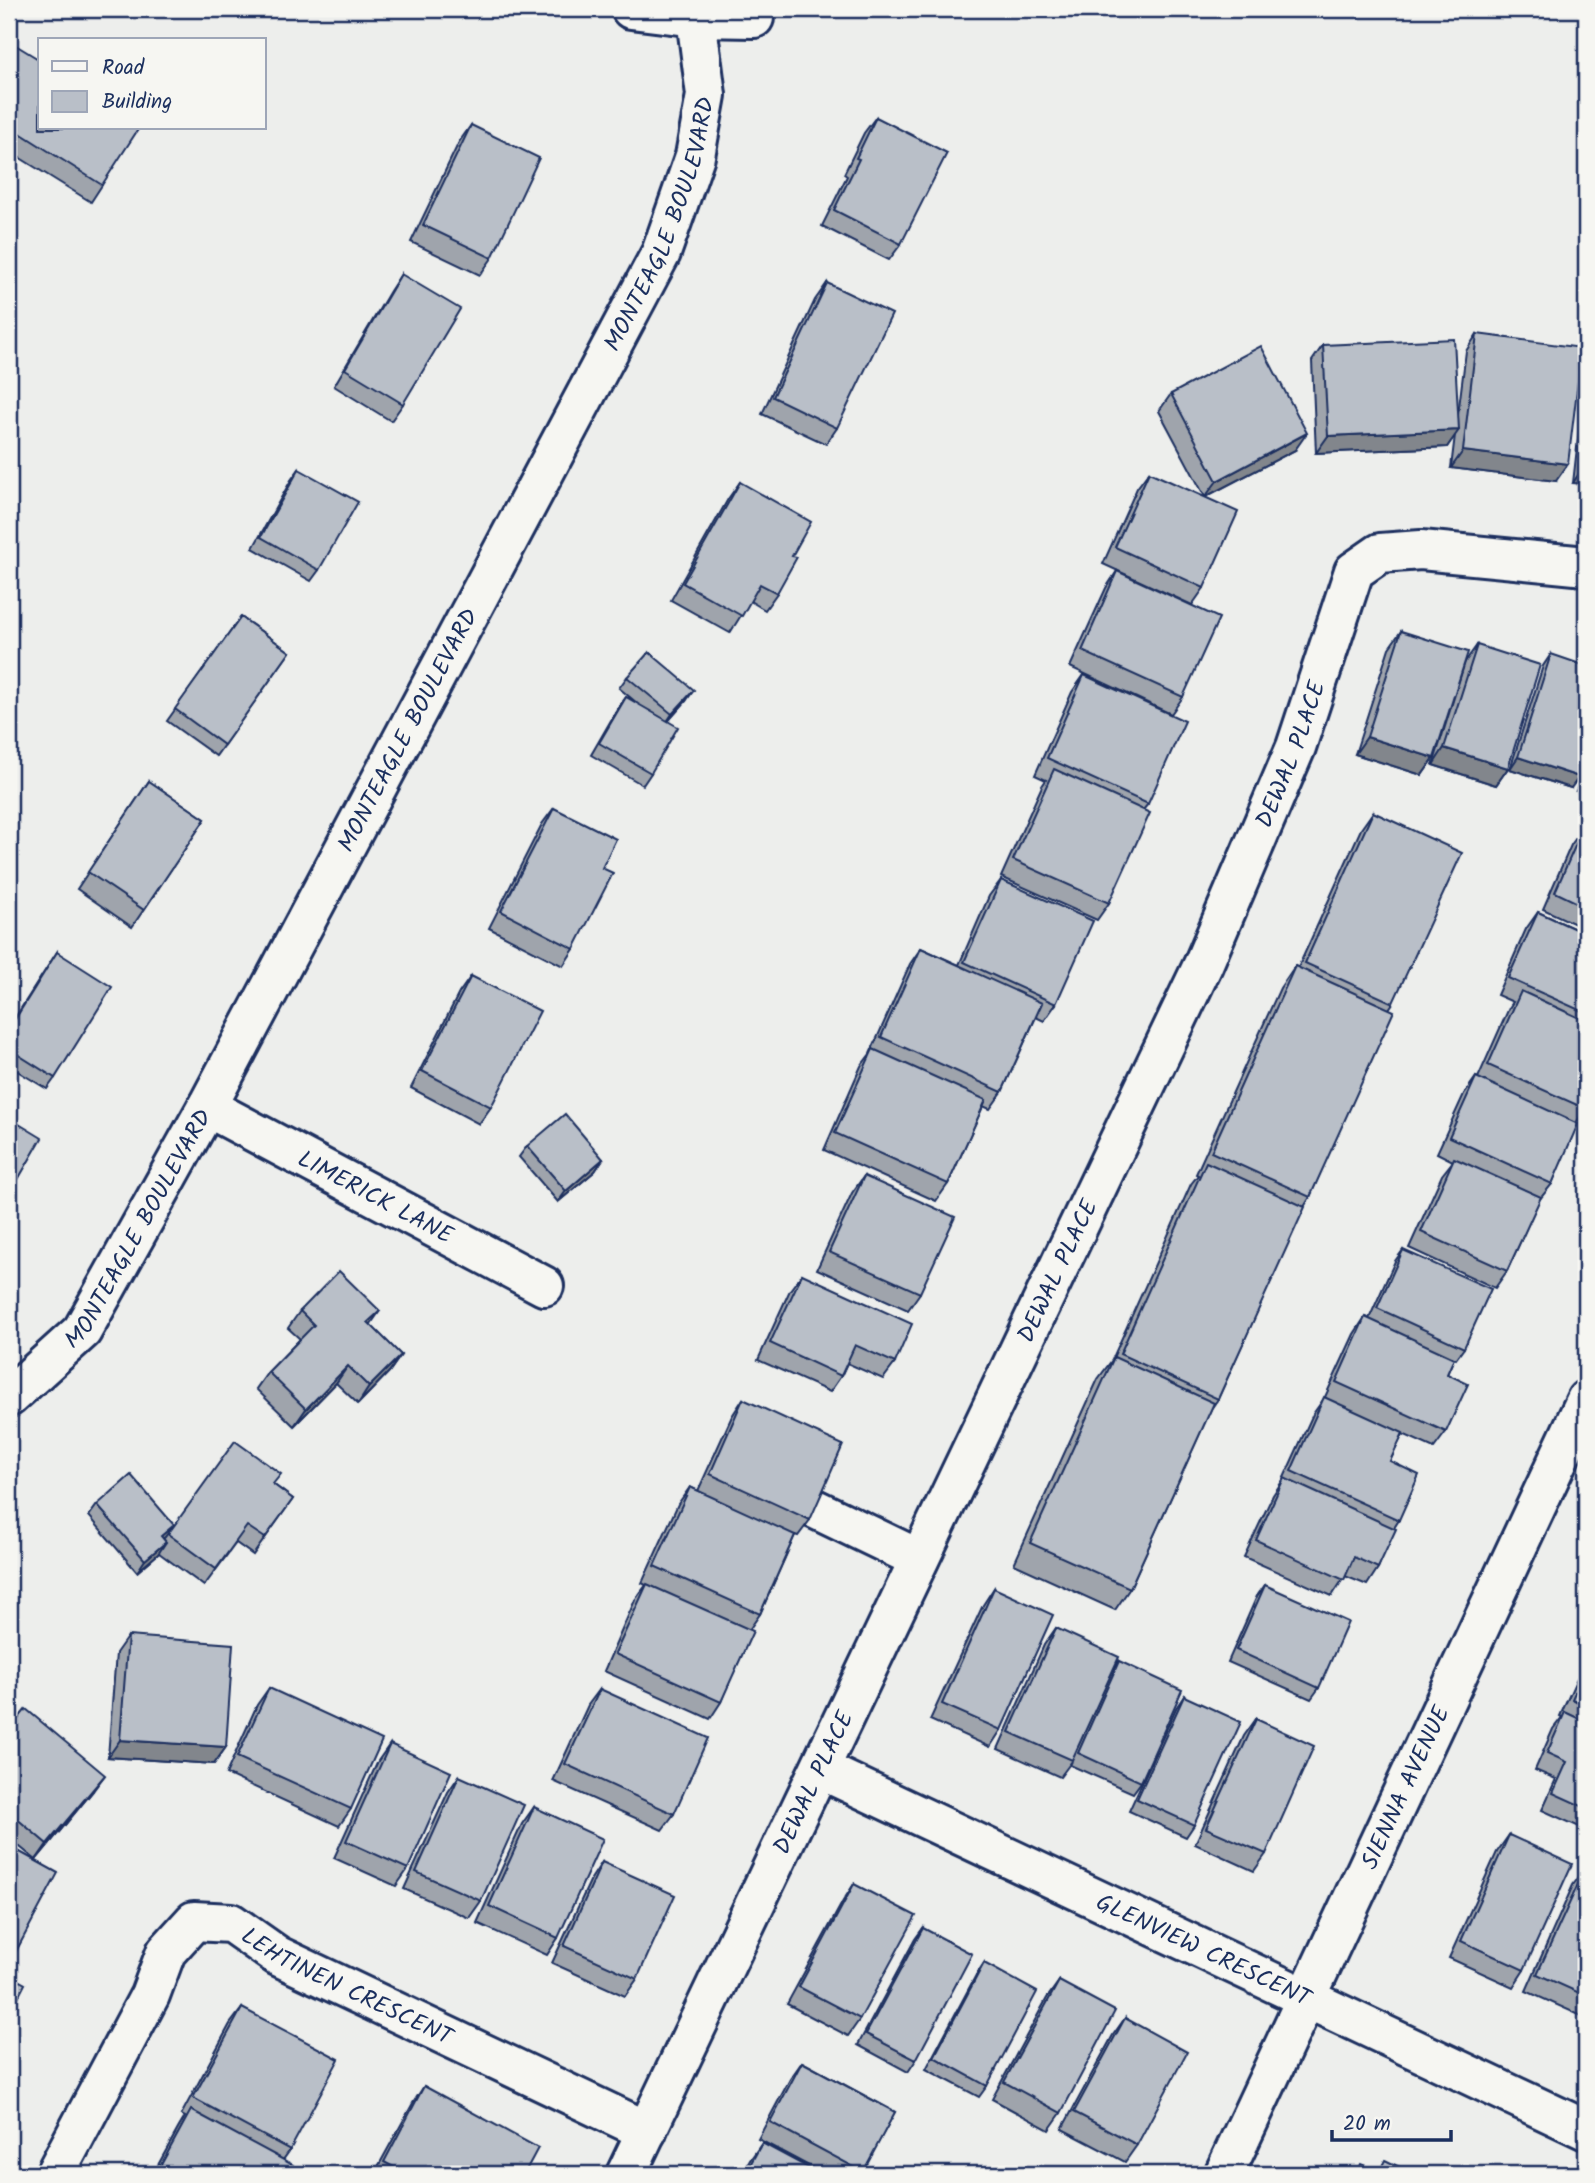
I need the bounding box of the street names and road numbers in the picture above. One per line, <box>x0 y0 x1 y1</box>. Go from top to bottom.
street label: MONTEAGLE BOULEVARD <box>594 94 726 359</box>
street label: MONTEAGLE BOULEVARD <box>328 602 490 860</box>
street label: DEWAL PLACE <box>1246 675 1338 834</box>
street label: MONTEAGLE BOULEVARD <box>56 1102 223 1359</box>
street label: LIMERICK LANE <box>290 1141 461 1256</box>
street label: DEWAL PLACE <box>1008 1192 1110 1350</box>
street label: SIENNA AVENUE <box>1351 1699 1462 1876</box>
street label: DEWAL PLACE <box>763 1704 866 1861</box>
street label: GLENVIEW CRESCENT <box>1089 1884 1319 2019</box>
street label: LEHTINEN CRESCENT <box>232 1918 461 2058</box>

